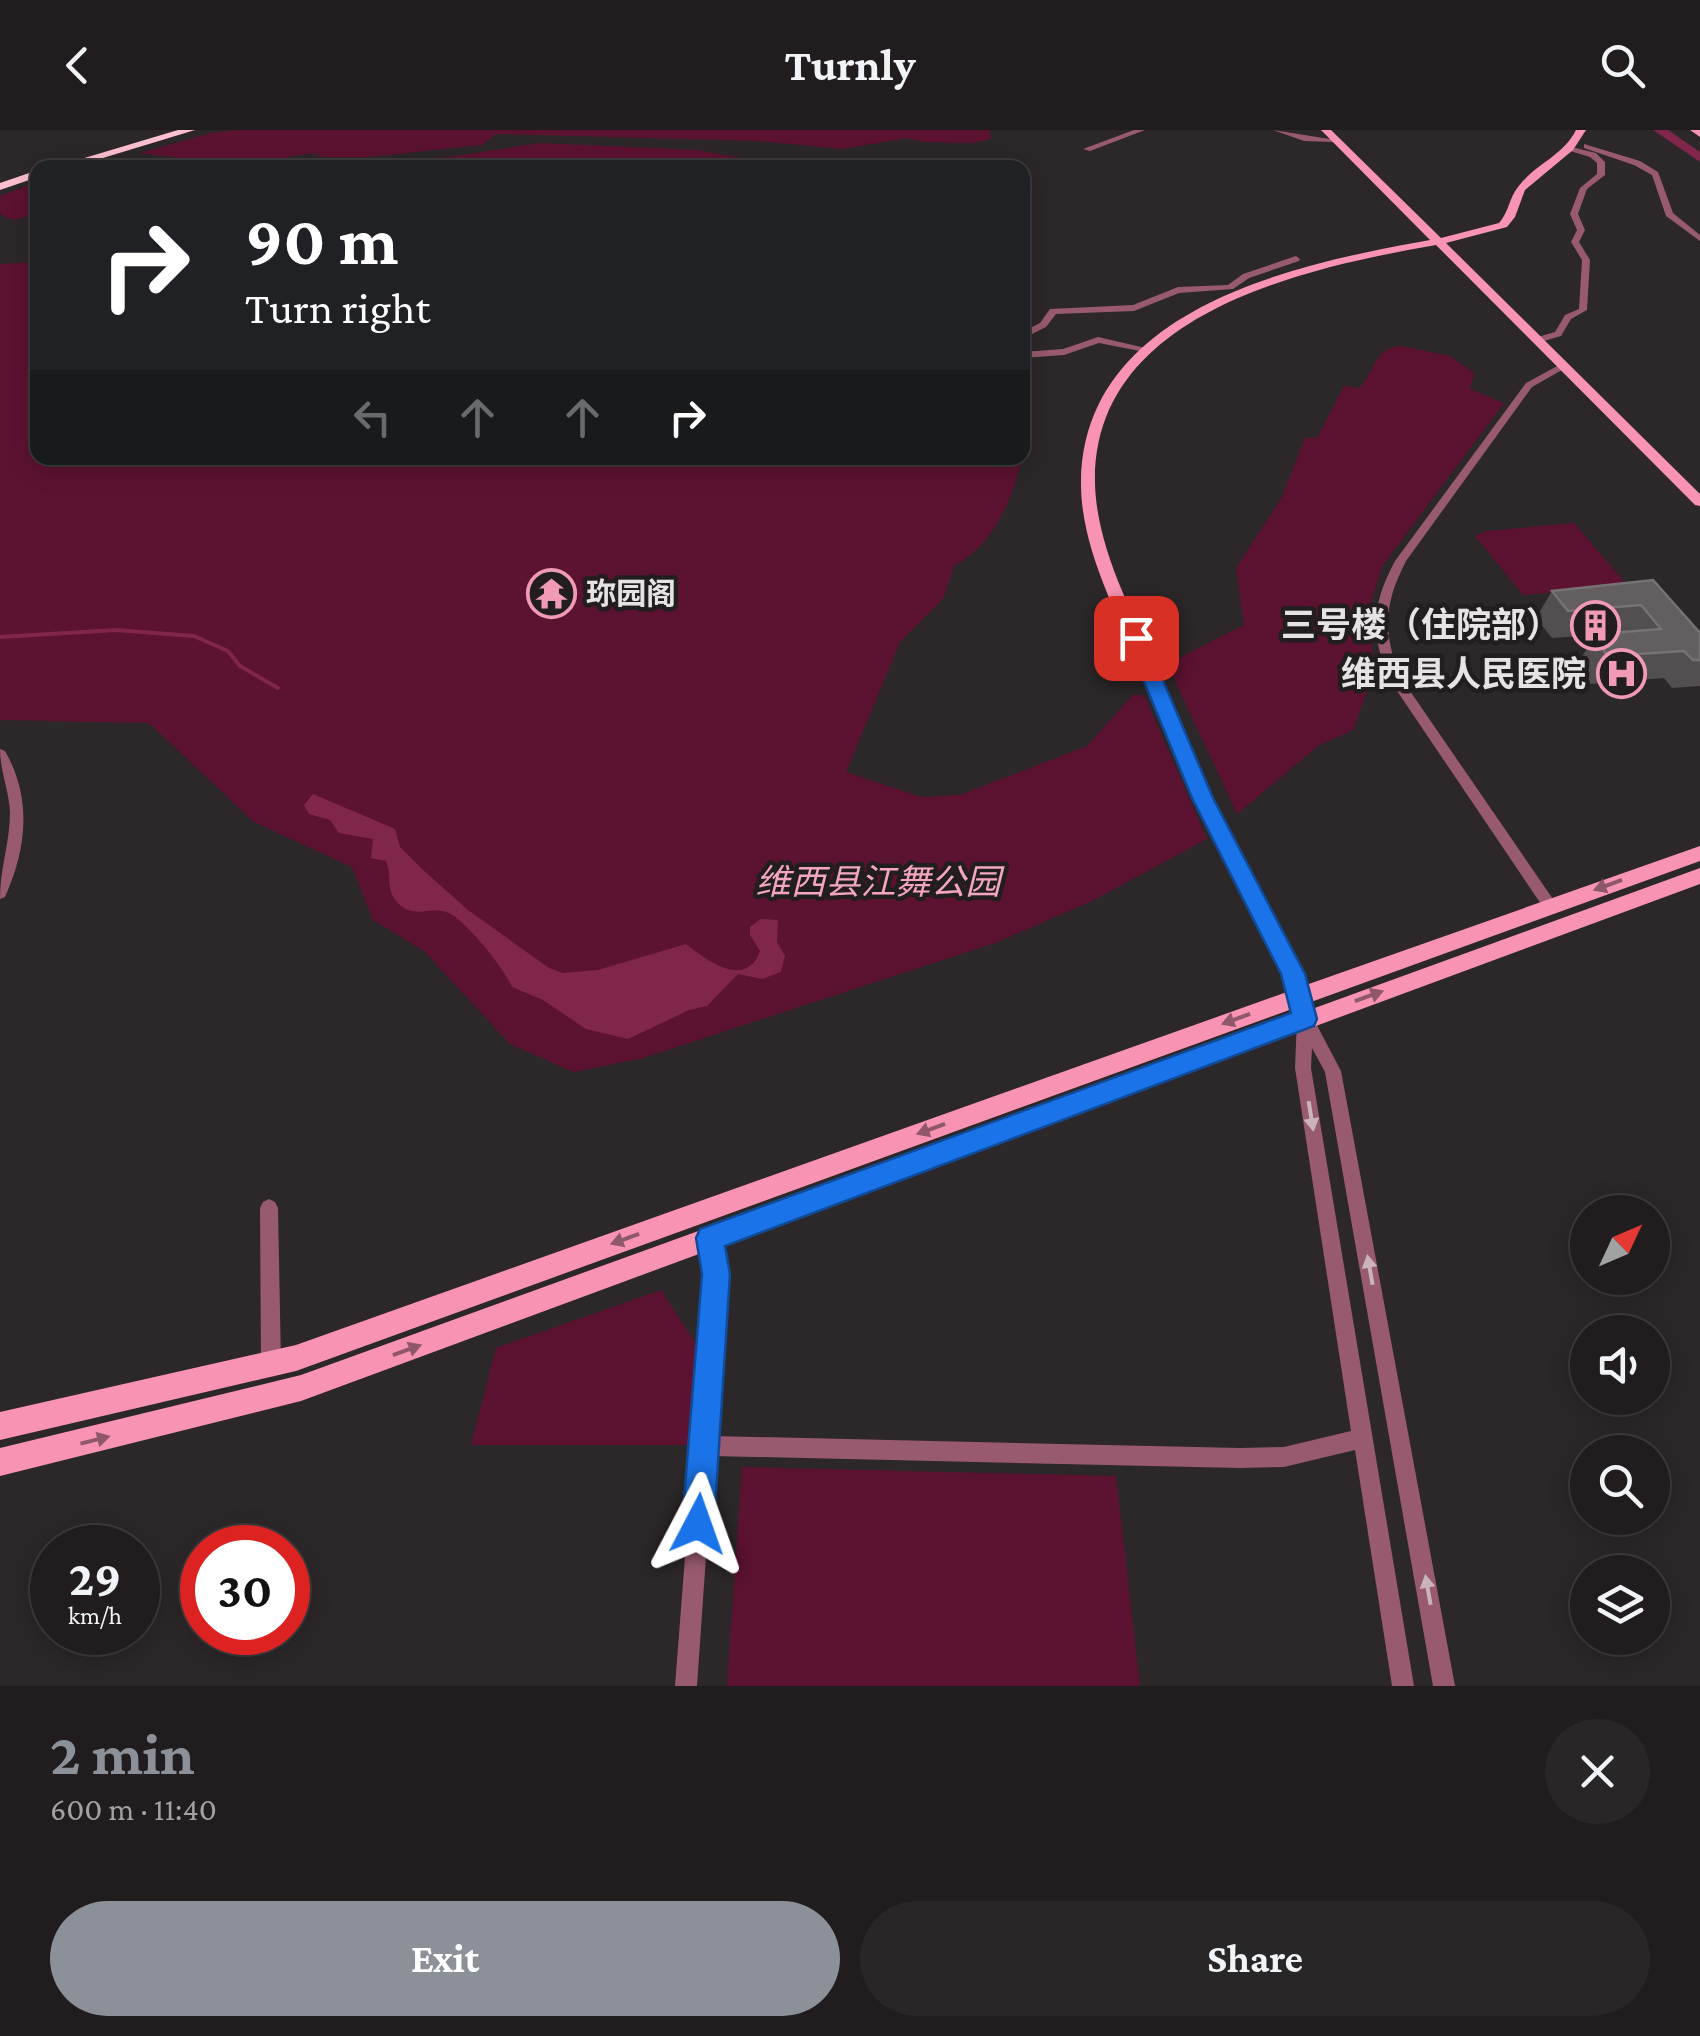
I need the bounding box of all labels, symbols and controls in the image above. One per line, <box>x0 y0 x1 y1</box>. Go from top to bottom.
icon: back <box>50 38 105 93</box>
icon: search <box>1595 38 1650 93</box>
text: Turnly <box>784 40 916 90</box>
icon: right <box>80 200 210 330</box>
text: 90 m <box>245 201 398 279</box>
text: Turn right <box>245 283 430 333</box>
icon: left <box>345 390 400 445</box>
icon: ahead <box>450 390 505 445</box>
icon: ahead <box>555 390 610 445</box>
icon: right <box>660 390 715 445</box>
temple icon: 珎园阁 <box>525 568 577 620</box>
place label: 珎园阁 <box>586 577 676 610</box>
pin <box>1094 596 1179 681</box>
building icon: 三号楼（住院部） <box>1570 599 1622 651</box>
place label: 三号楼（住院部） <box>1281 606 1561 645</box>
icon: arrive <box>1109 611 1164 666</box>
hospital icon: 维西县人民医院 <box>1595 648 1647 700</box>
place label: 维西县人民医院 <box>1341 655 1586 694</box>
park label: 维西县江舞公园 <box>755 863 1005 902</box>
one-way arrow <box>1593 879 1623 894</box>
one-way arrow <box>1354 988 1384 1003</box>
one-way arrow <box>1221 1012 1251 1027</box>
one-way arrow <box>1303 1100 1319 1132</box>
one-way arrow <box>915 1122 945 1137</box>
north arrow <box>1570 1195 1670 1295</box>
map controls <box>1570 1195 1670 1655</box>
one-way arrow <box>609 1232 639 1247</box>
one-way arrow <box>1362 1254 1377 1285</box>
button: sound <box>1570 1315 1670 1415</box>
one-way arrow <box>392 1342 422 1357</box>
one-way arrow <box>80 1432 111 1447</box>
button: search <box>1570 1435 1670 1535</box>
position arrow <box>646 1472 750 1576</box>
speed limit sign: 30 <box>180 1525 310 1655</box>
text: 29 <box>69 1550 121 1606</box>
button: layers <box>1570 1555 1670 1655</box>
one-way arrow <box>1420 1574 1435 1605</box>
text: km/h <box>68 1602 122 1629</box>
button: close <box>1545 1719 1650 1824</box>
text: 2 min <box>50 1720 195 1787</box>
text: 600 m · 11:40 <box>50 1791 217 1827</box>
button: Exit <box>50 1901 840 2016</box>
button: Share <box>860 1901 1650 2016</box>

